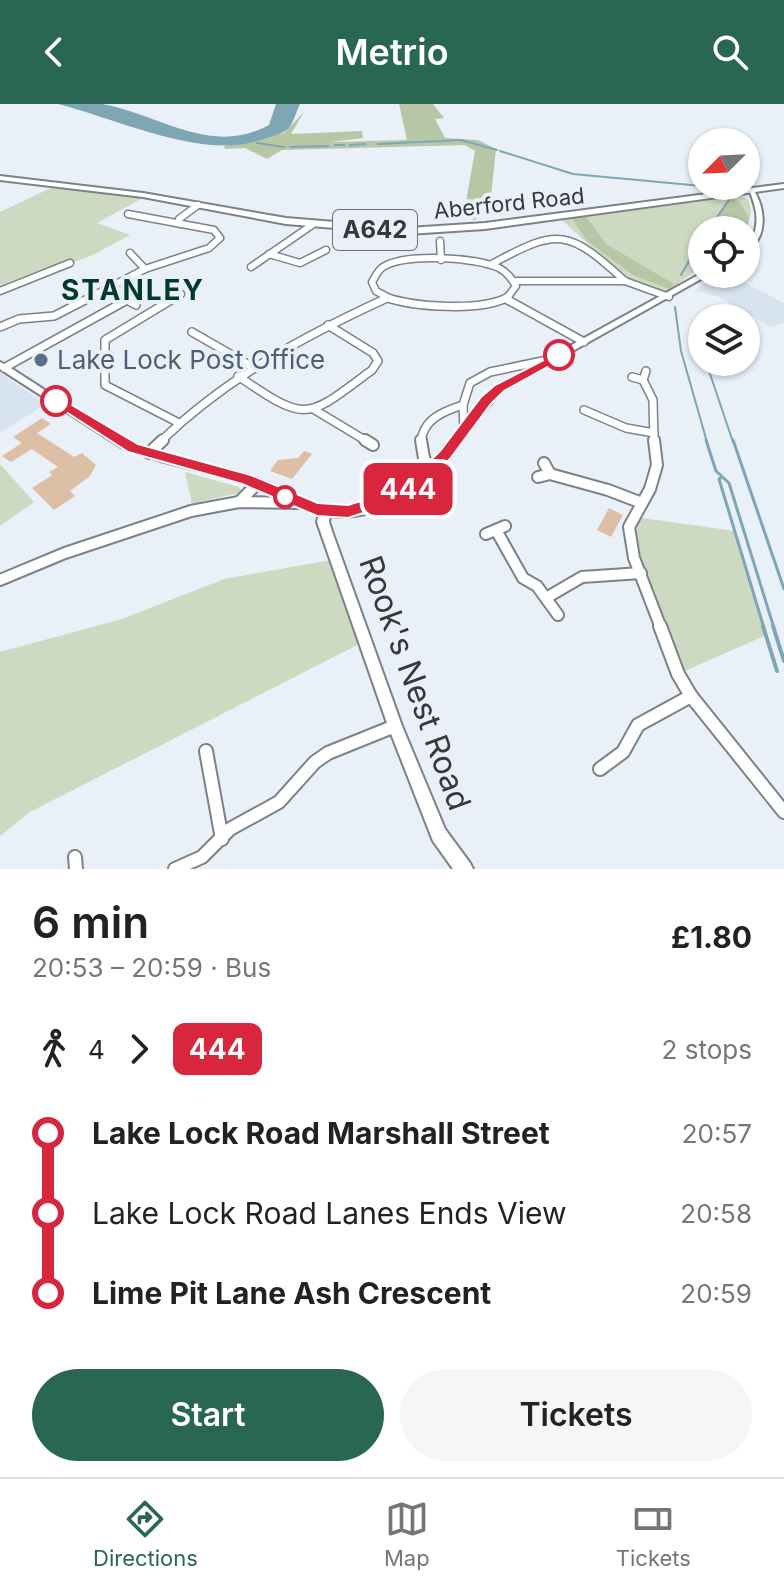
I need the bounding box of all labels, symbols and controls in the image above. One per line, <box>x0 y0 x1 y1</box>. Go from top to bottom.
icon: back <box>32 30 76 74</box>
text: Metrio <box>335 30 449 74</box>
icon: search <box>708 30 752 74</box>
north arrow <box>688 128 760 200</box>
map controls <box>688 128 760 376</box>
street label: Aberford Road <box>432 182 586 224</box>
road number: A642 <box>333 210 417 250</box>
button: locate <box>688 216 760 288</box>
district label: STANLEY <box>61 273 205 307</box>
button: layers <box>688 304 760 376</box>
unlabelled marker <box>544 340 574 370</box>
place label: Lake Lock Post Office <box>57 344 325 375</box>
marker: Lake Lock Post Office <box>32 351 50 369</box>
unlabelled marker <box>41 386 71 416</box>
line badge: 444 <box>362 463 454 515</box>
text: 444 <box>380 472 436 506</box>
unlabelled marker <box>274 486 296 508</box>
street label: Rook's Nest Road <box>351 550 480 815</box>
text: 6 min <box>32 895 149 949</box>
text: £1.80 <box>671 919 752 955</box>
text: 20:53 – 20:59 · Bus <box>32 952 271 983</box>
icon: walk <box>32 1027 76 1071</box>
icon: forward <box>117 1027 161 1071</box>
text: 444 <box>189 1032 246 1066</box>
text: 4 <box>88 1034 105 1065</box>
text: 2 stops <box>662 1034 752 1065</box>
text: Lake Lock Road Marshall Street <box>92 1115 550 1151</box>
text: 20:57 <box>682 1118 752 1149</box>
text: Lake Lock Road Lanes Ends View <box>92 1195 566 1231</box>
text: 20:58 <box>680 1198 752 1229</box>
text: Lime Pit Lane Ash Crescent <box>92 1275 491 1311</box>
text: 20:59 <box>680 1278 752 1309</box>
button: Start <box>32 1369 384 1461</box>
button: Tickets <box>400 1369 752 1461</box>
tab: Directions <box>93 1497 198 1571</box>
tab: Map <box>384 1497 430 1571</box>
tab: Tickets <box>616 1497 691 1571</box>

